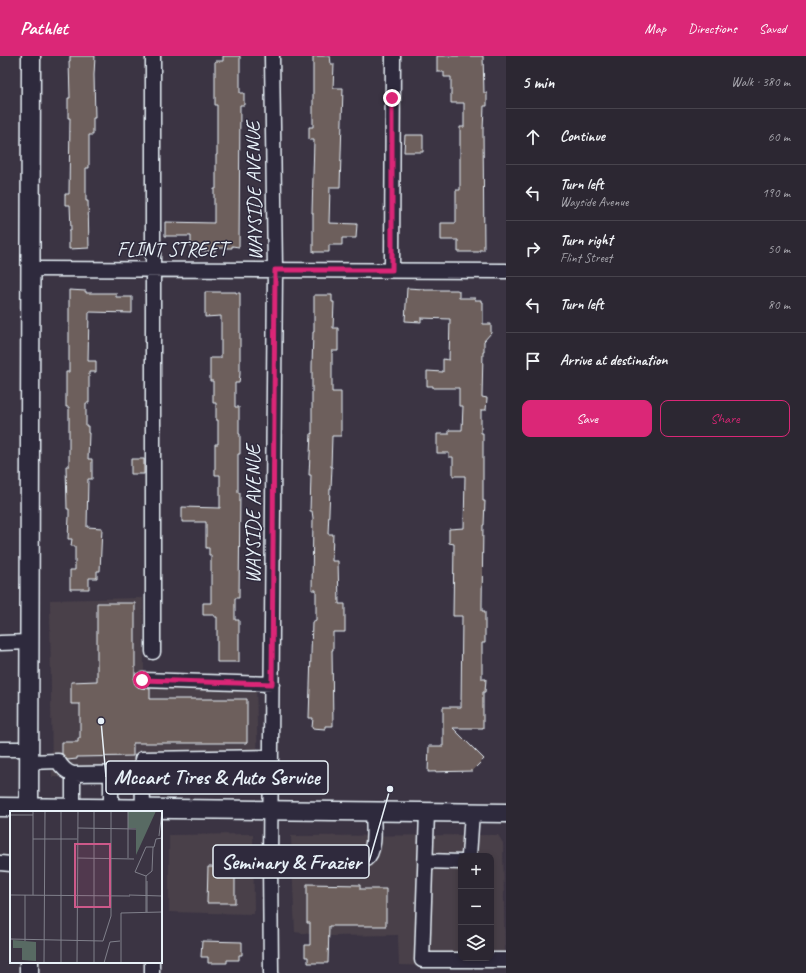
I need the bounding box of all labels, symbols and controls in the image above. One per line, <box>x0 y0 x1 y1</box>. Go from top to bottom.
text: Pathlet <box>20 16 68 40</box>
text: Map <box>645 20 666 37</box>
text: Directions <box>688 20 737 37</box>
text: Saved <box>759 20 786 37</box>
text: 5 min <box>522 72 554 93</box>
text: Walk · 380 m <box>731 74 790 90</box>
route end <box>383 89 401 107</box>
street label: WAYSIDE AVENUE <box>240 119 268 261</box>
icon: ahead <box>522 126 544 148</box>
text: Continue <box>560 127 605 146</box>
text: 60 m <box>768 129 790 145</box>
text: Turn left <box>560 175 603 194</box>
icon: left <box>522 182 544 204</box>
text: 190 m <box>762 185 790 201</box>
text: Wayside Avenue <box>560 194 628 210</box>
text: Turn right <box>560 231 613 250</box>
street label: FLINT STREET <box>117 237 232 262</box>
icon: right <box>522 238 544 260</box>
text: 50 m <box>768 241 790 257</box>
text: Flint Street <box>560 250 612 266</box>
icon: left <box>522 294 544 316</box>
text: Turn left <box>560 295 603 314</box>
text: 80 m <box>768 297 790 313</box>
icon: arrive <box>522 350 544 372</box>
text: Arrive at destination <box>560 351 667 370</box>
button: Save <box>522 400 652 437</box>
button: Share <box>660 400 790 437</box>
street label: WAYSIDE AVENUE <box>241 442 266 583</box>
route start <box>133 671 151 689</box>
callout: Mccart Tires & Auto Service <box>106 761 328 794</box>
text: Mccart Tires & Auto Service <box>114 764 322 790</box>
inset map <box>10 811 162 963</box>
callout: Seminary & Frazier <box>213 845 369 878</box>
text: Seminary & Frazier <box>221 849 363 875</box>
map controls <box>458 853 494 961</box>
button: + <box>458 853 494 889</box>
button: − <box>458 889 494 925</box>
button: layers <box>458 925 494 961</box>

